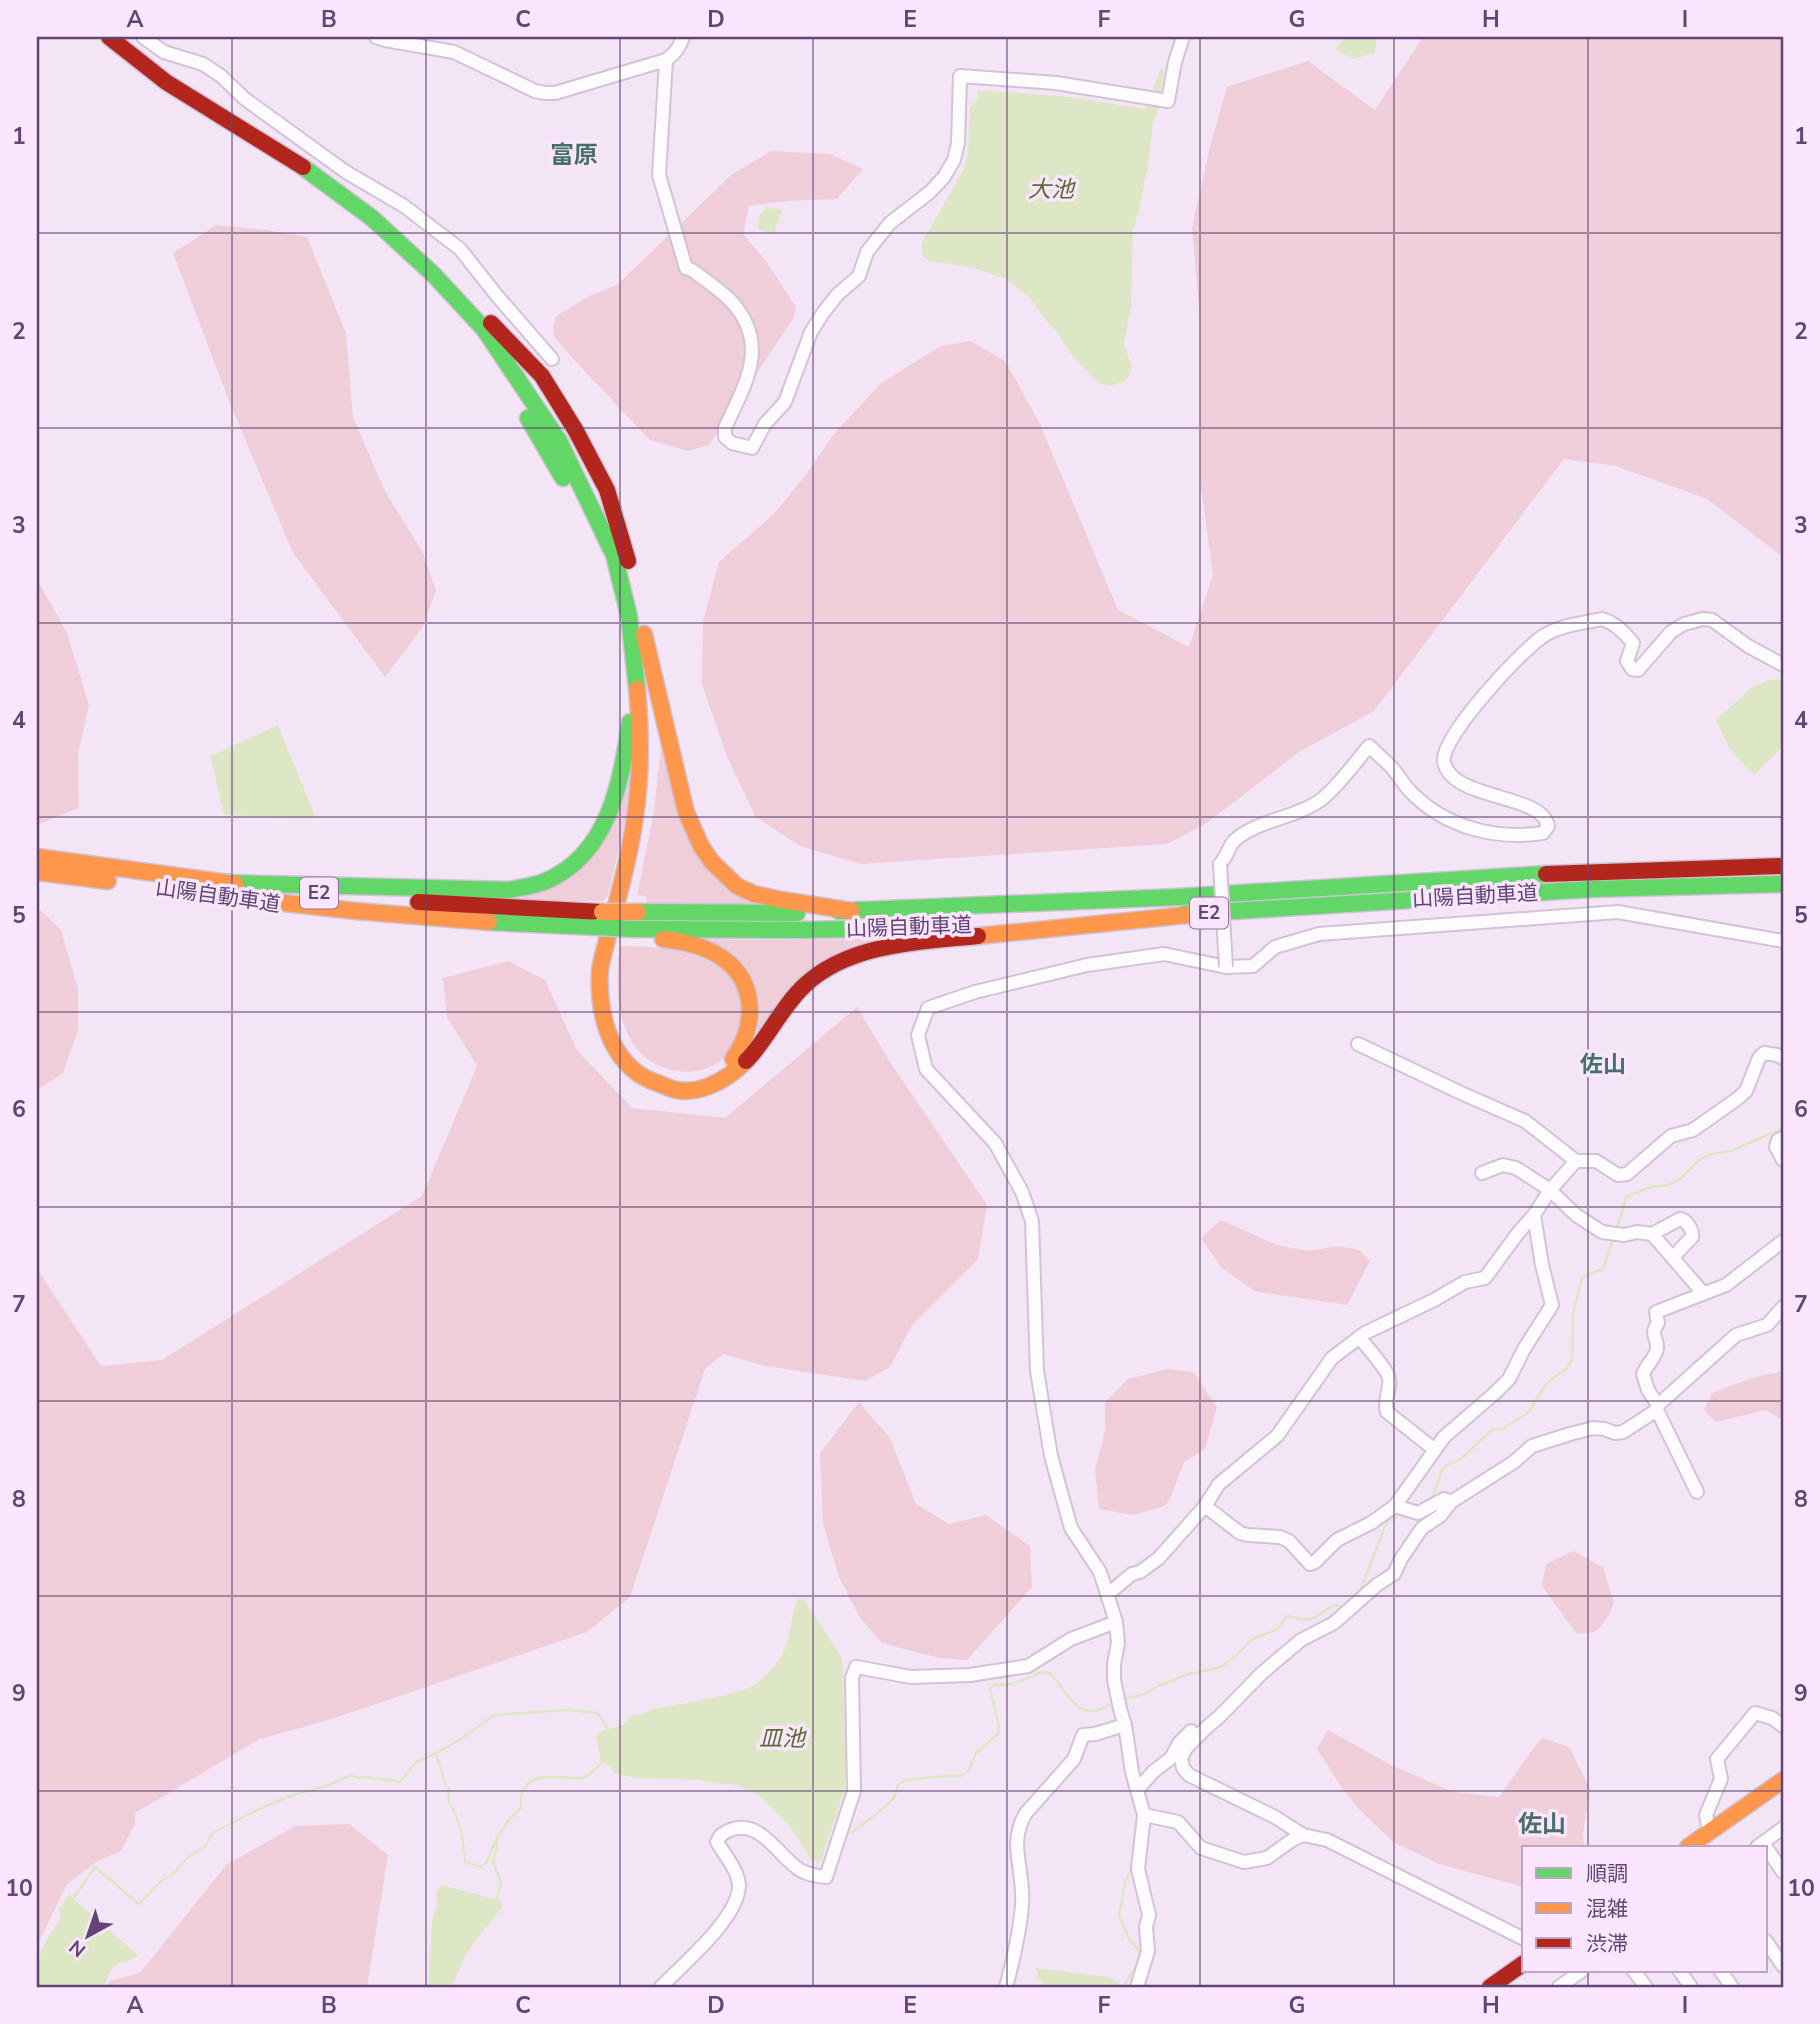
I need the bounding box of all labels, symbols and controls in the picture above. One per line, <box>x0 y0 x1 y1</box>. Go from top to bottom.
text: A <box>126 4 144 35</box>
text: B <box>321 4 337 35</box>
text: C <box>515 4 531 35</box>
text: D <box>707 4 725 35</box>
text: E <box>903 4 917 35</box>
text: F <box>1098 4 1111 35</box>
text: G <box>1289 4 1305 35</box>
text: H <box>1482 4 1500 35</box>
text: I <box>1682 4 1688 35</box>
text: 1 <box>12 121 26 152</box>
text: 1 <box>1794 121 1808 152</box>
district label: 富原 <box>550 139 598 171</box>
water label: 大池 <box>1028 174 1076 205</box>
text: 2 <box>12 316 26 347</box>
text: 2 <box>1794 316 1808 347</box>
text: 3 <box>12 510 26 541</box>
text: 3 <box>1794 510 1808 541</box>
text: 4 <box>12 705 26 736</box>
text: 4 <box>1794 705 1808 736</box>
street label: 山陽自動車道 <box>154 873 282 919</box>
road number: E2 <box>300 878 338 908</box>
street label: 山陽自動車道 <box>1411 879 1539 913</box>
road number: E2 <box>1190 897 1228 928</box>
text: 5 <box>12 900 26 931</box>
text: 5 <box>1794 900 1808 931</box>
street label: 山陽自動車道 <box>846 911 972 943</box>
district label: 佐山 <box>1580 1049 1626 1080</box>
text: 6 <box>12 1094 26 1125</box>
text: 6 <box>1794 1094 1808 1125</box>
text: 7 <box>12 1289 26 1320</box>
text: 7 <box>1794 1289 1808 1320</box>
text: 8 <box>12 1484 26 1515</box>
text: 8 <box>1794 1484 1808 1515</box>
text: 9 <box>12 1678 26 1709</box>
text: 9 <box>1794 1678 1808 1709</box>
water label: 皿池 <box>759 1723 807 1754</box>
district label: 佐山 <box>1518 1808 1566 1840</box>
legend <box>1522 1846 1768 1972</box>
text: 順調 <box>1586 1860 1628 1888</box>
text: 10 <box>5 1873 33 1904</box>
text: 10 <box>1787 1873 1815 1904</box>
text: 混雑 <box>1586 1895 1628 1923</box>
north arrow <box>52 1902 122 1972</box>
text: 渋滞 <box>1586 1930 1628 1958</box>
text: N <box>64 1934 92 1963</box>
text: A <box>126 1990 144 2021</box>
text: B <box>321 1990 337 2021</box>
text: C <box>515 1990 531 2021</box>
text: D <box>707 1990 725 2021</box>
text: E <box>903 1990 917 2021</box>
text: F <box>1098 1990 1111 2021</box>
text: G <box>1289 1990 1305 2021</box>
text: H <box>1482 1990 1500 2021</box>
text: I <box>1682 1990 1688 2021</box>

